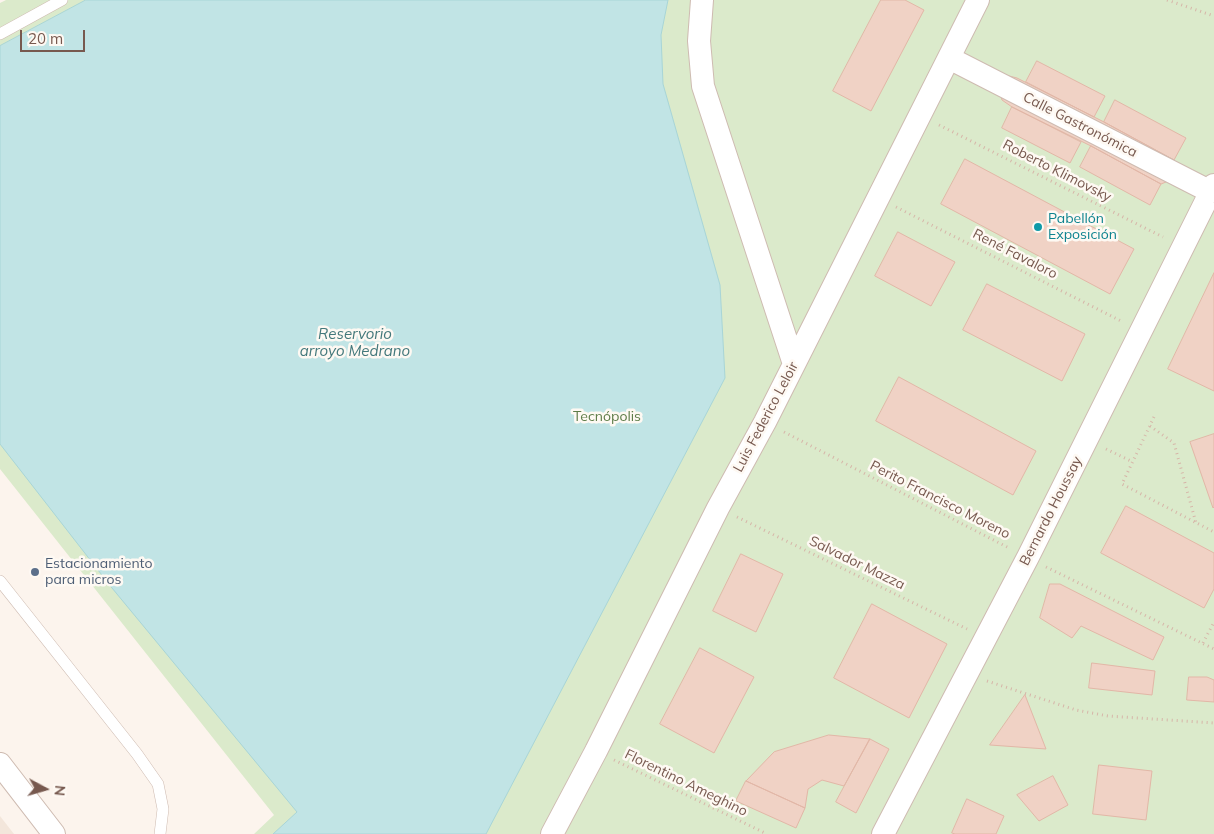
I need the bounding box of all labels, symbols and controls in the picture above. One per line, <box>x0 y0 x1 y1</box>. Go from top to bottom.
scale bar <box>22 20 88 52</box>
text: 20 m <box>28 29 63 48</box>
street label: Calle Gastronómica <box>1020 89 1140 161</box>
street label: Roberto Klimovsky <box>1000 136 1114 206</box>
place label: Pabellón Exposición <box>1048 211 1117 243</box>
marker: Pabellón Exposición <box>1032 221 1044 233</box>
street label: René Favaloro <box>970 226 1060 282</box>
water label: Reservorio arroyo Medrano <box>300 325 410 360</box>
street label: Luis Federico Leloir <box>730 359 802 475</box>
park label: Tecnópolis <box>573 409 641 425</box>
street label: Bernardo Houssay <box>1016 454 1086 568</box>
street label: Perito Francisco Moreno <box>867 457 1013 543</box>
street label: Salvador Mazza <box>806 533 908 593</box>
place label: Estacionamiento para micros <box>45 556 152 588</box>
marker: Estacionamiento para micros <box>29 566 41 578</box>
street label: Florentino Ameghino <box>622 746 750 820</box>
north arrow <box>20 764 70 814</box>
text: N <box>50 784 69 797</box>

